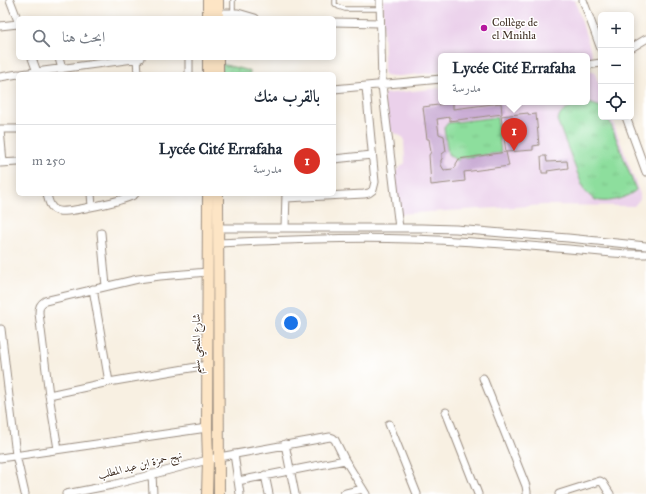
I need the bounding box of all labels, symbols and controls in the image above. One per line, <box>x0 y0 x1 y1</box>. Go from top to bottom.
map controls <box>598 12 634 120</box>
button: + <box>598 12 634 48</box>
search box <box>16 16 336 60</box>
place label: Collège de el Mnihla <box>492 16 538 42</box>
marker: Collège de el Mnihla <box>479 23 489 33</box>
icon: search <box>30 27 52 49</box>
text: ابحث هنا <box>62 28 105 46</box>
button: − <box>598 48 634 84</box>
popup <box>438 53 590 105</box>
text: Lycée Cité Errafaha <box>452 59 576 77</box>
text: مدرسة <box>452 80 481 96</box>
button: locate <box>598 84 634 120</box>
text: بالقرب منك <box>254 86 320 107</box>
pin: 1 <box>501 118 527 151</box>
text: Lycée Cité Errafaha <box>159 140 282 158</box>
text: 250 m <box>32 153 66 169</box>
text: 1 <box>304 153 310 169</box>
text: مدرسة <box>253 161 282 177</box>
your location <box>281 313 301 333</box>
street label: شارع المنجي سليم <box>190 314 207 374</box>
street label: نهج حمزة ابن عبد المطلب <box>97 448 184 486</box>

